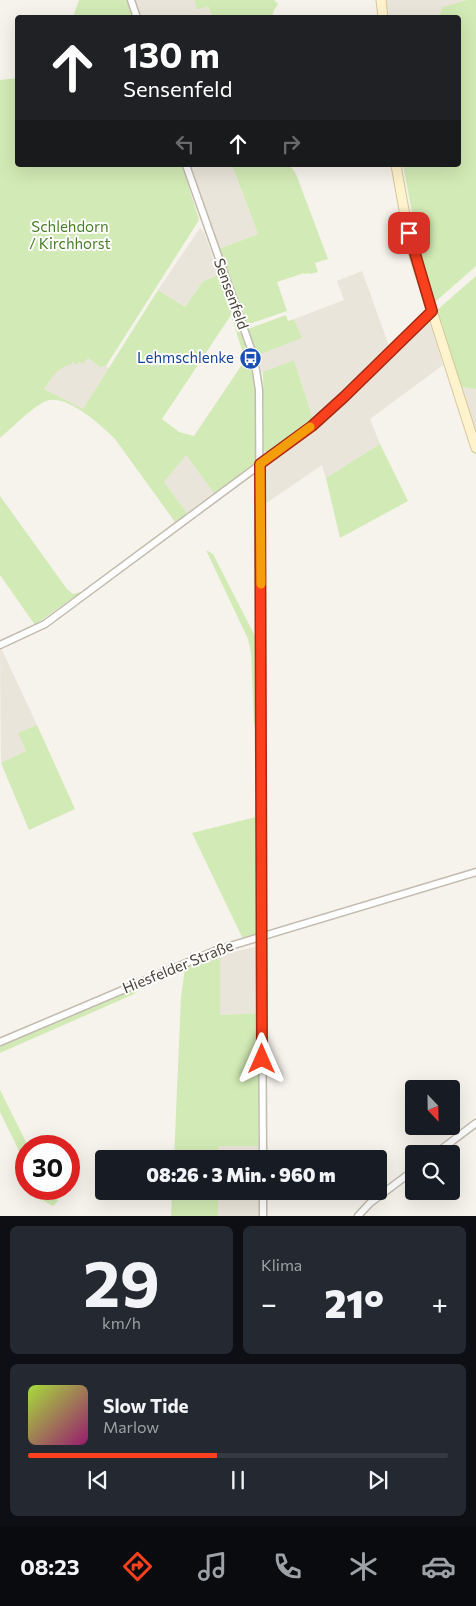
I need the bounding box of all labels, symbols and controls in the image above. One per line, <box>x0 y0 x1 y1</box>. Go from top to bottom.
text: 130 m <box>123 32 220 75</box>
icon: ahead <box>40 35 105 100</box>
text: Sensenfeld <box>123 75 232 102</box>
icon: left <box>171 130 199 158</box>
icon: ahead <box>224 130 252 158</box>
icon: right <box>277 130 305 158</box>
pin <box>388 212 430 254</box>
park label: Schlehdorn / Kirchhorst <box>29 217 111 252</box>
icon: arrive <box>395 219 423 247</box>
street label: Sensenfeld <box>211 256 253 332</box>
bus stop icon: Lehmschlenke <box>238 346 262 370</box>
place label: Lehmschlenke <box>137 348 234 366</box>
street label: Hiesfelder Straße <box>120 936 236 997</box>
position arrow <box>235 1032 287 1084</box>
north arrow <box>405 1080 460 1135</box>
map controls <box>405 1080 460 1200</box>
speed limit sign: 30 <box>15 1135 80 1200</box>
button: search <box>405 1145 460 1200</box>
text: 08:26 · 3 Min. · 960 m <box>146 1163 336 1186</box>
text: 29 <box>83 1241 160 1320</box>
text: Klima <box>261 1255 302 1274</box>
text: 21° <box>324 1279 384 1326</box>
text: − <box>261 1286 277 1320</box>
text: + <box>432 1286 448 1320</box>
text: km/h <box>102 1313 141 1332</box>
text: Slow Tide <box>103 1394 189 1417</box>
text: Marlow <box>103 1417 159 1436</box>
icon: previous <box>84 1466 112 1494</box>
icon: pause <box>224 1466 252 1494</box>
icon: next <box>364 1466 392 1494</box>
icon: directions <box>120 1549 155 1584</box>
icon: music <box>195 1549 230 1584</box>
icon: phone <box>270 1549 305 1584</box>
icon: climate <box>346 1549 381 1584</box>
icon: car <box>421 1549 456 1584</box>
text: 08:23 <box>20 1553 80 1580</box>

